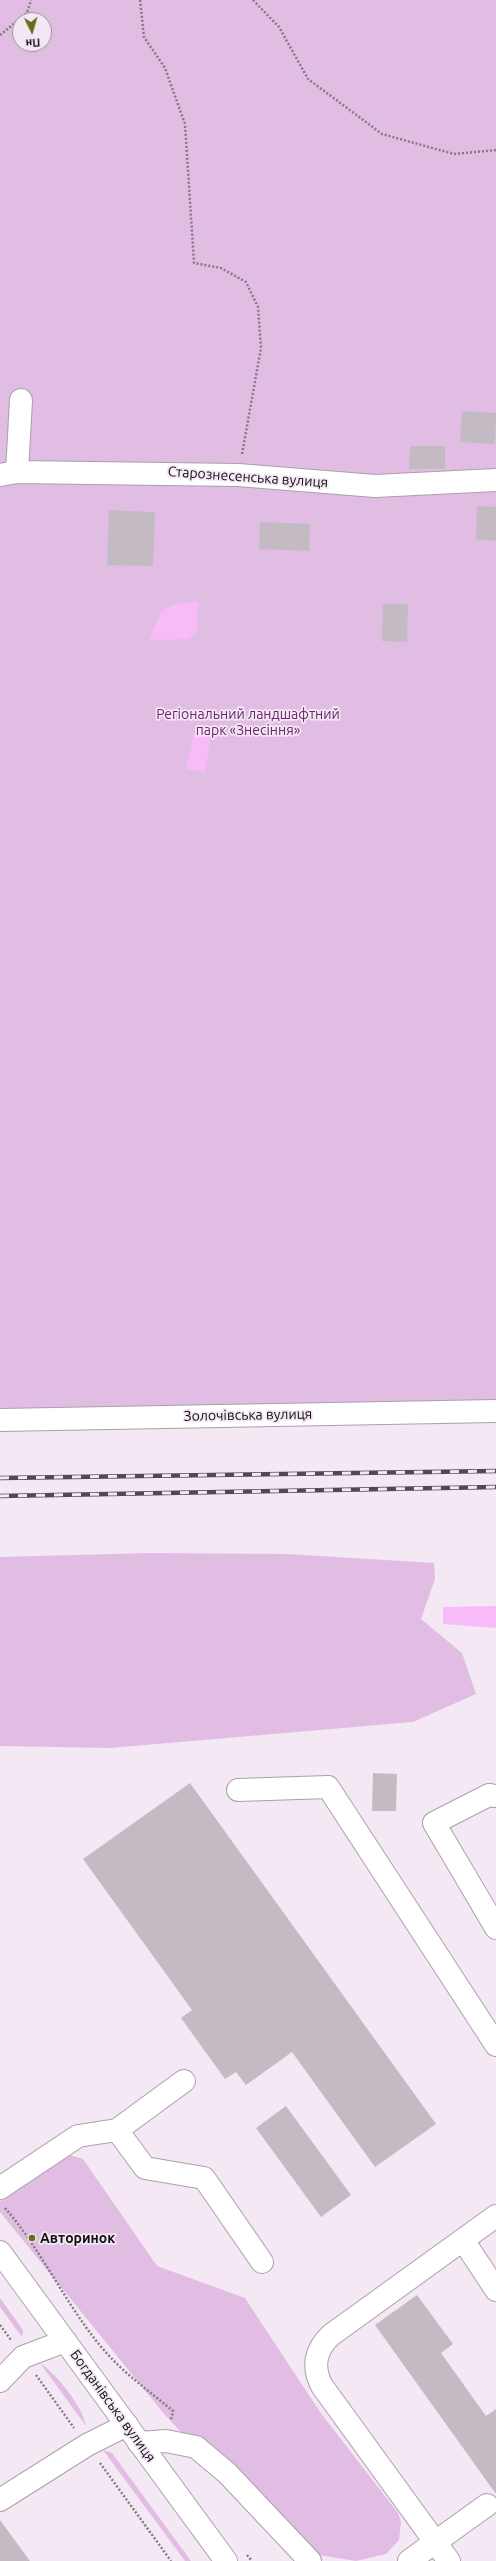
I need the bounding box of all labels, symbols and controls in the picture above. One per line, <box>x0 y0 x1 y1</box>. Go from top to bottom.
north arrow <box>12 12 52 52</box>
text: Пн <box>25 36 41 50</box>
street label: Старознесенська вулиця <box>167 463 329 491</box>
park label: Регіональний ландшафтний парк «Знесіння» <box>156 706 340 738</box>
street label: Золочівська вулиця <box>184 1405 312 1425</box>
place label: Авторинок <box>40 2230 115 2246</box>
marker: Авторинок <box>27 2233 37 2243</box>
street label: Богданівська вулиця <box>67 2347 159 2465</box>

